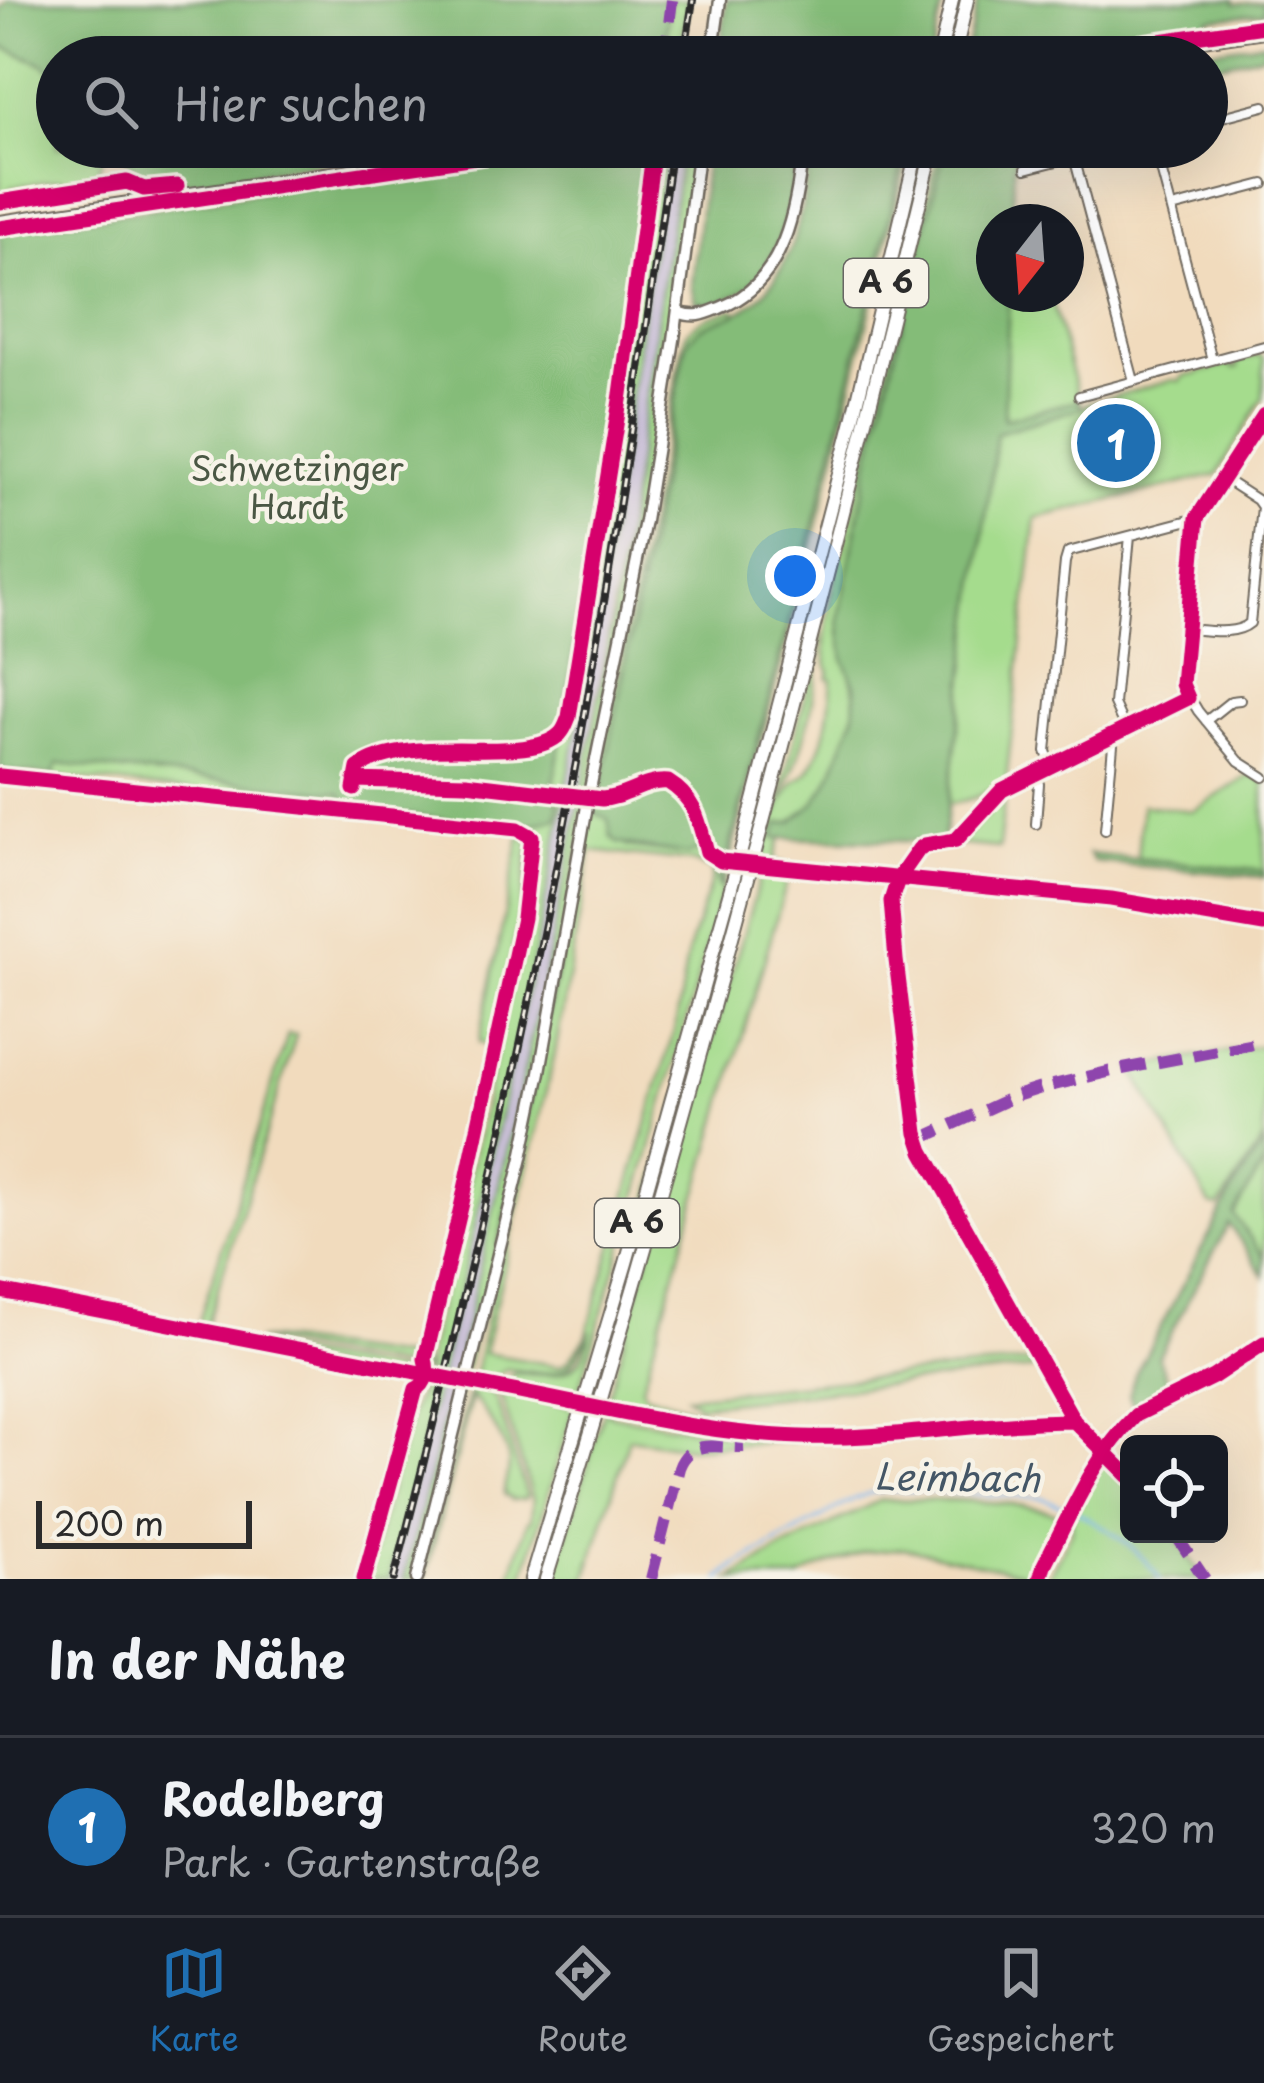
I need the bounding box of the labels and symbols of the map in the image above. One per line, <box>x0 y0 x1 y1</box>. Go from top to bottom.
north arrow <box>976 204 1084 312</box>
road number: A 6 <box>844 259 928 307</box>
pin: 1 <box>1077 398 1155 488</box>
park label: Schwetzinger Hardt <box>190 442 404 530</box>
your location <box>765 546 825 606</box>
road number: A 6 <box>595 1199 679 1247</box>
water label: Leimbach <box>874 1448 1041 1504</box>
scale bar <box>36 1495 252 1548</box>

